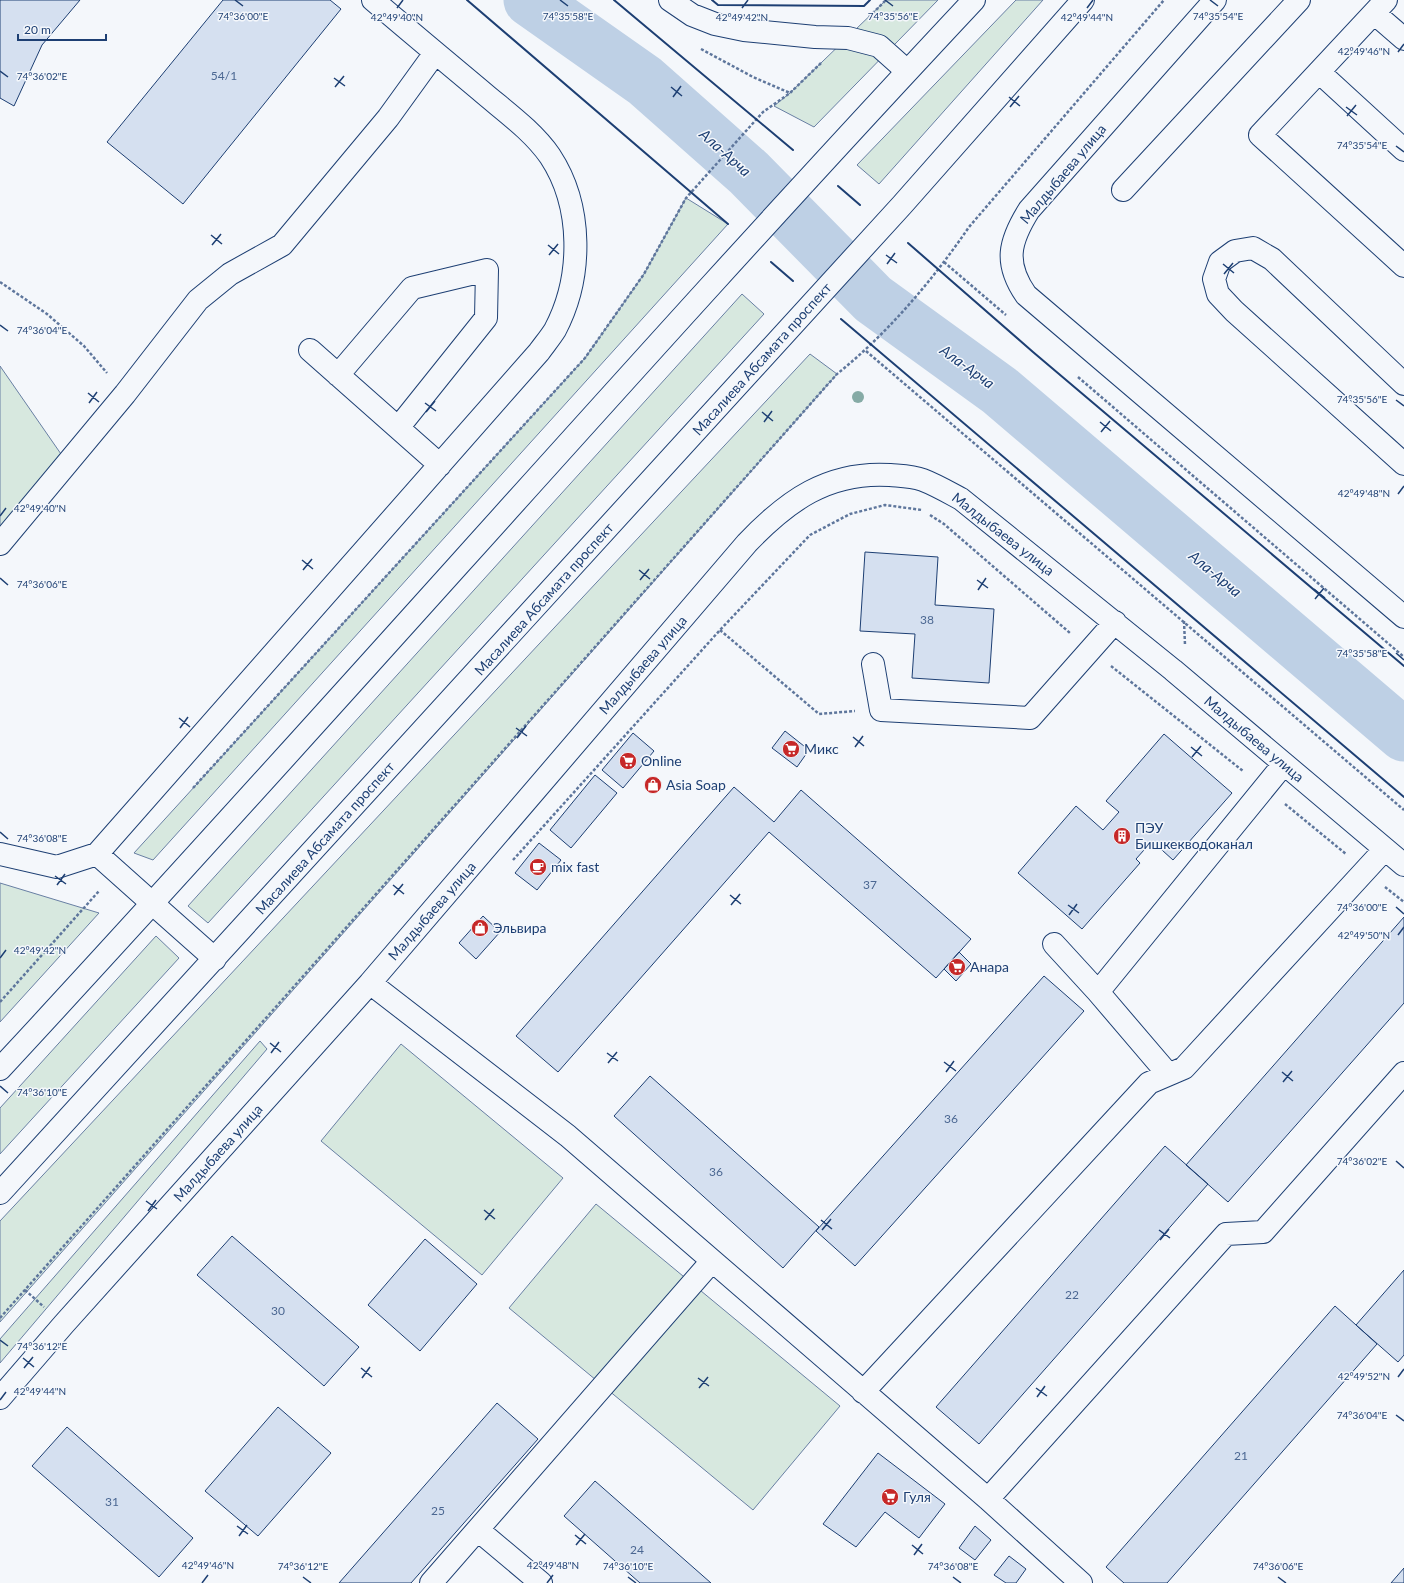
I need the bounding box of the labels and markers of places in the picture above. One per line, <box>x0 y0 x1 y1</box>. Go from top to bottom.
supermarket icon: Микс <box>781 739 801 759</box>
place label: Микс <box>804 740 839 757</box>
supermarket icon: Online <box>618 751 638 771</box>
place label: Online <box>641 752 682 769</box>
shop icon: Asia Soap <box>643 775 663 795</box>
place label: Asia Soap <box>666 776 726 793</box>
place label: ПЭУ Бишкекводоканал <box>1135 819 1253 852</box>
building icon: ПЭУ Бишкекводоканал <box>1112 826 1132 846</box>
cafe icon: mix fast <box>528 857 548 877</box>
place label: mix fast <box>551 858 599 875</box>
shop icon: Эльвира <box>470 918 490 938</box>
place label: Эльвира <box>493 919 547 936</box>
supermarket icon: Анара <box>947 957 967 977</box>
place label: Анара <box>970 958 1009 975</box>
supermarket icon: Гуля <box>880 1487 900 1507</box>
place label: Гуля <box>903 1488 931 1505</box>

